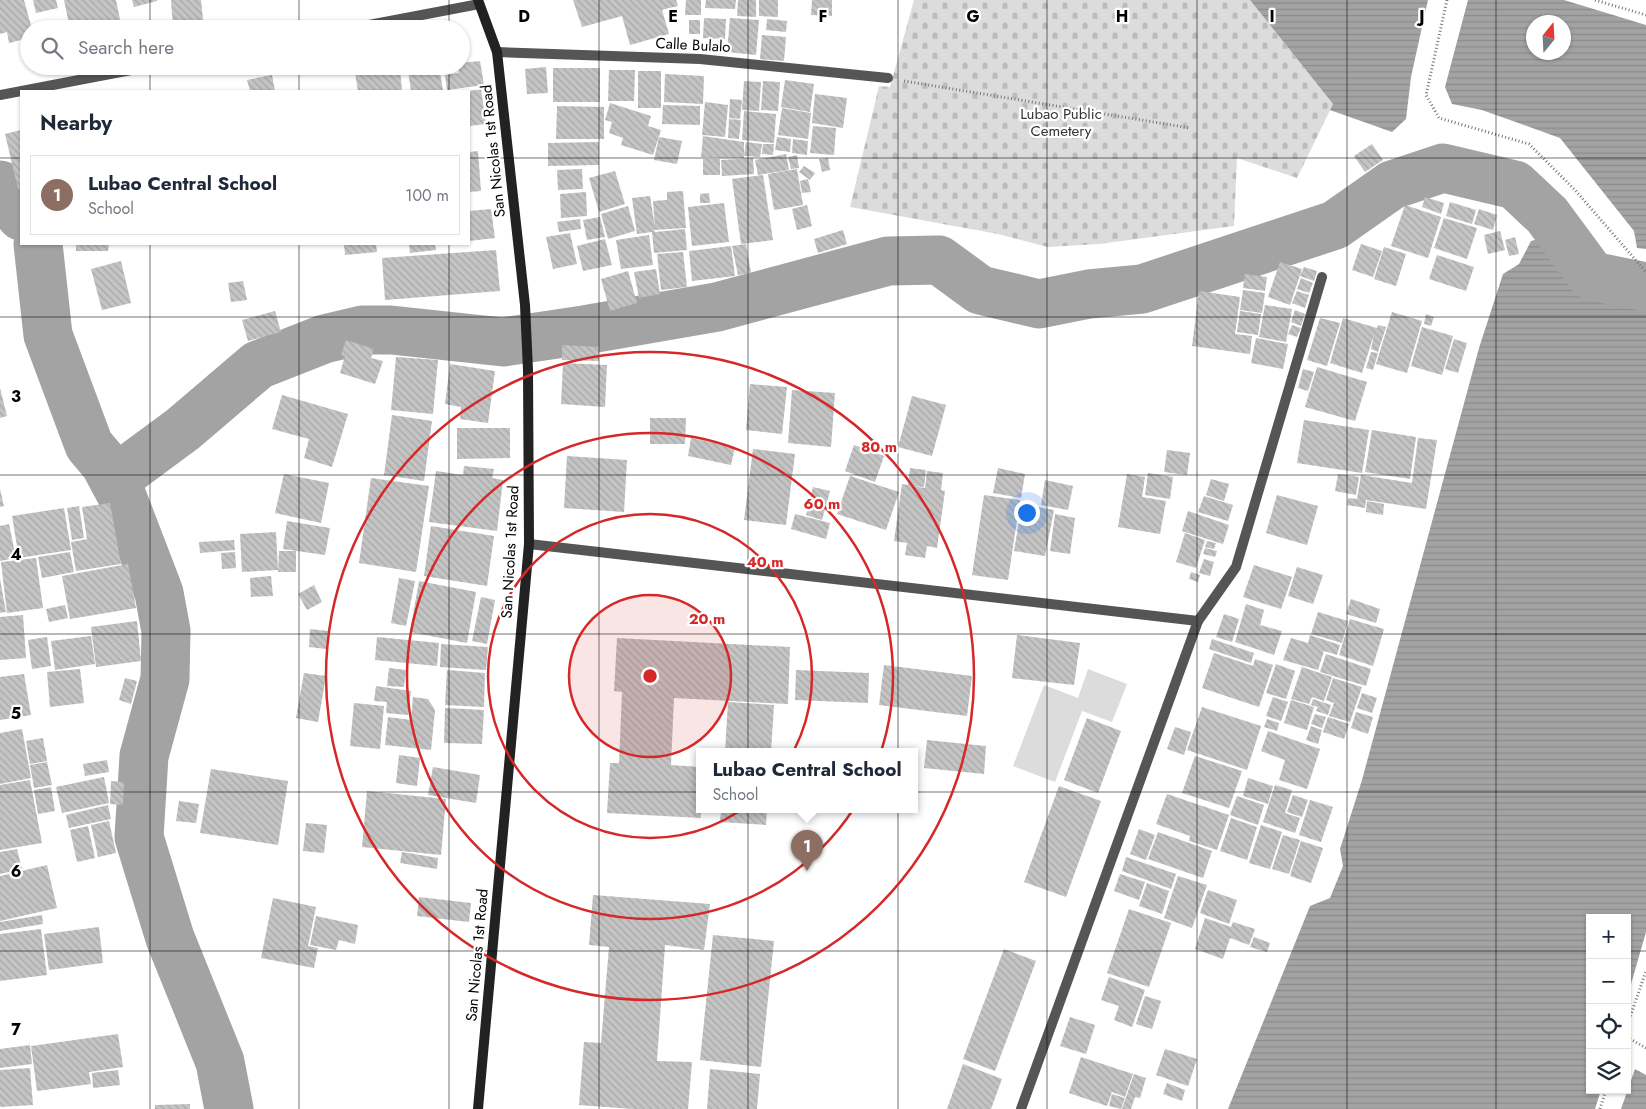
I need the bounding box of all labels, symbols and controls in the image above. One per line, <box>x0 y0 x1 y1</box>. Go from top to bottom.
text: D <box>518 5 530 28</box>
text: E <box>668 5 678 28</box>
text: F <box>819 5 827 28</box>
text: G <box>966 5 980 28</box>
text: H <box>1116 5 1128 28</box>
text: I <box>1269 5 1275 28</box>
text: J <box>1416 5 1425 28</box>
north arrow <box>1526 15 1571 60</box>
search box <box>20 20 470 75</box>
street label: Calle Bulalo <box>655 32 731 58</box>
icon: search <box>38 34 66 62</box>
text: Search here <box>78 34 174 61</box>
street label: San Nicolas 1st Road <box>475 84 511 218</box>
park label: Lubao Public Cemetery <box>1020 103 1102 142</box>
text: Nearby <box>40 108 112 138</box>
text: Lubao Central School <box>88 170 277 197</box>
text: 1 <box>53 184 61 207</box>
text: 100 m <box>405 184 449 207</box>
text: School <box>88 197 134 220</box>
text: 3 <box>11 385 21 408</box>
text: 80 m <box>861 436 897 458</box>
street label: San Nicolas 1st Road <box>496 485 524 619</box>
text: 60 m <box>804 493 840 515</box>
your location <box>1014 500 1040 526</box>
text: 4 <box>10 543 22 566</box>
text: 40 m <box>746 551 784 573</box>
text: 20 m <box>689 608 725 630</box>
centre of rings <box>641 667 659 685</box>
text: 5 <box>11 702 21 725</box>
popup <box>696 748 918 813</box>
text: Lubao Central School <box>712 756 902 783</box>
text: School <box>712 783 758 806</box>
pin: 1 <box>791 830 823 871</box>
text: 6 <box>11 860 21 883</box>
street label: San Nicolas 1st Road <box>460 888 494 1022</box>
map controls <box>1586 914 1631 1094</box>
button: + <box>1586 914 1631 959</box>
button: − <box>1586 959 1631 1004</box>
button: locate <box>1586 1004 1631 1049</box>
text: 7 <box>11 1018 21 1041</box>
button: layers <box>1586 1049 1631 1094</box>

